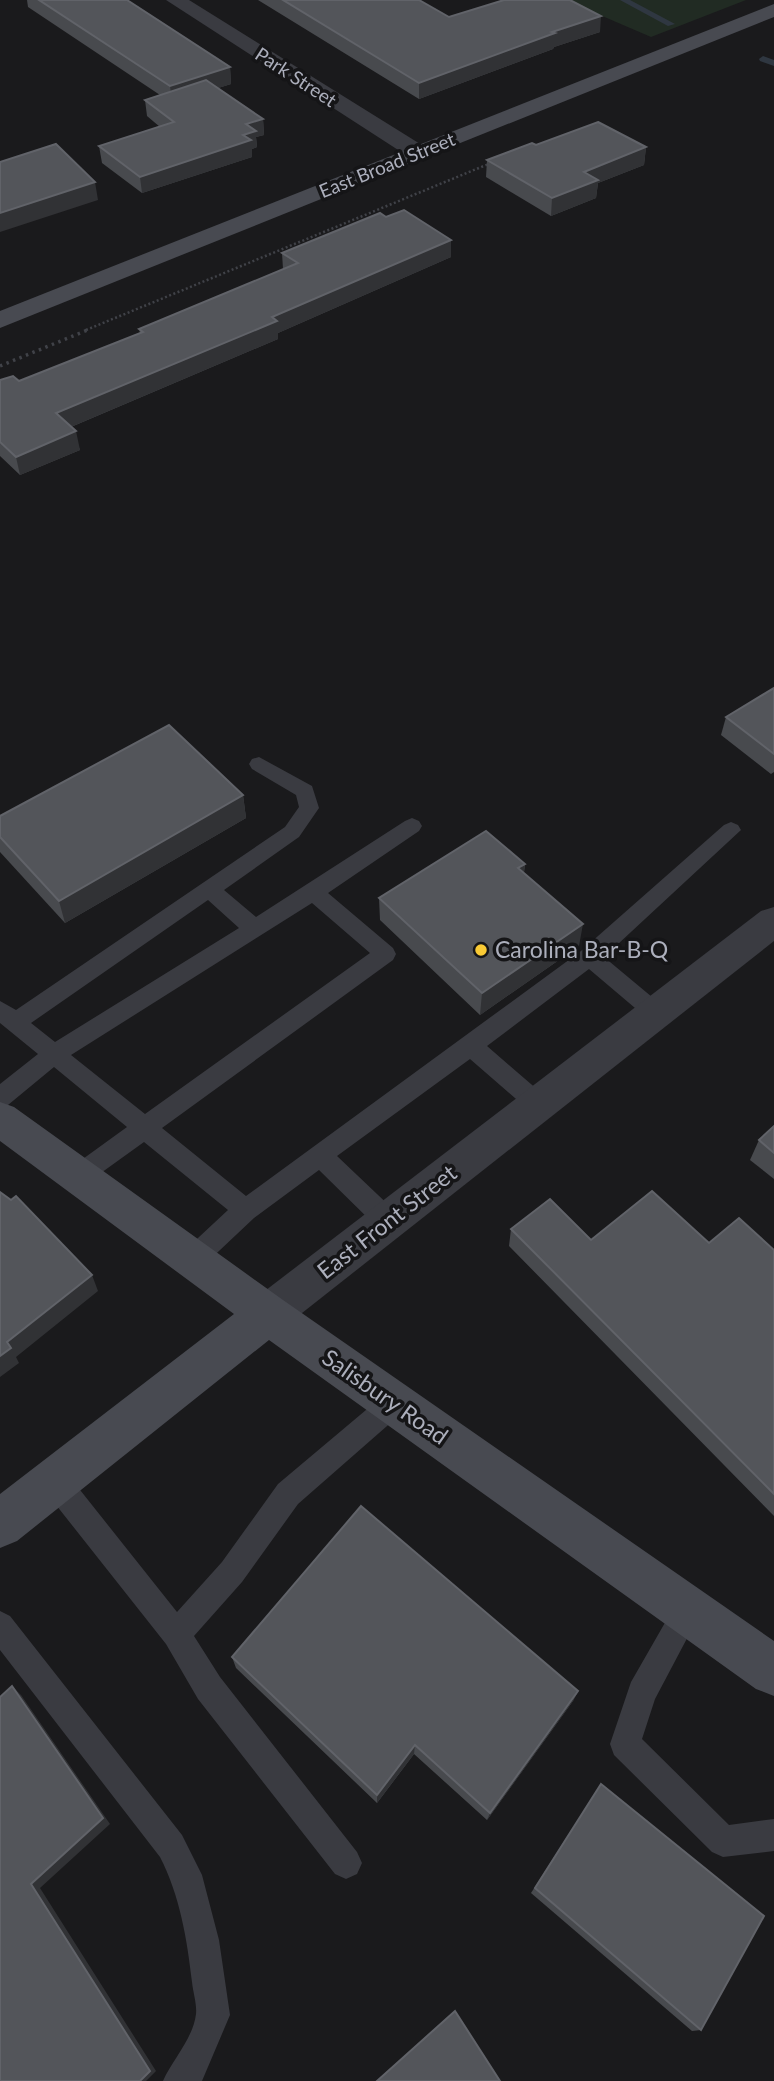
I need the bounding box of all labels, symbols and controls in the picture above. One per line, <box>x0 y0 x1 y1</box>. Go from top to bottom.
street label: Park Street <box>251 42 341 111</box>
street label: East Broad Street <box>315 127 458 202</box>
place label: Carolina Bar-B-Q <box>495 935 669 963</box>
marker: Carolina Bar-B-Q <box>473 942 489 958</box>
street label: East Front Street <box>311 1158 462 1284</box>
street label: Salisbury Road <box>317 1343 454 1450</box>

